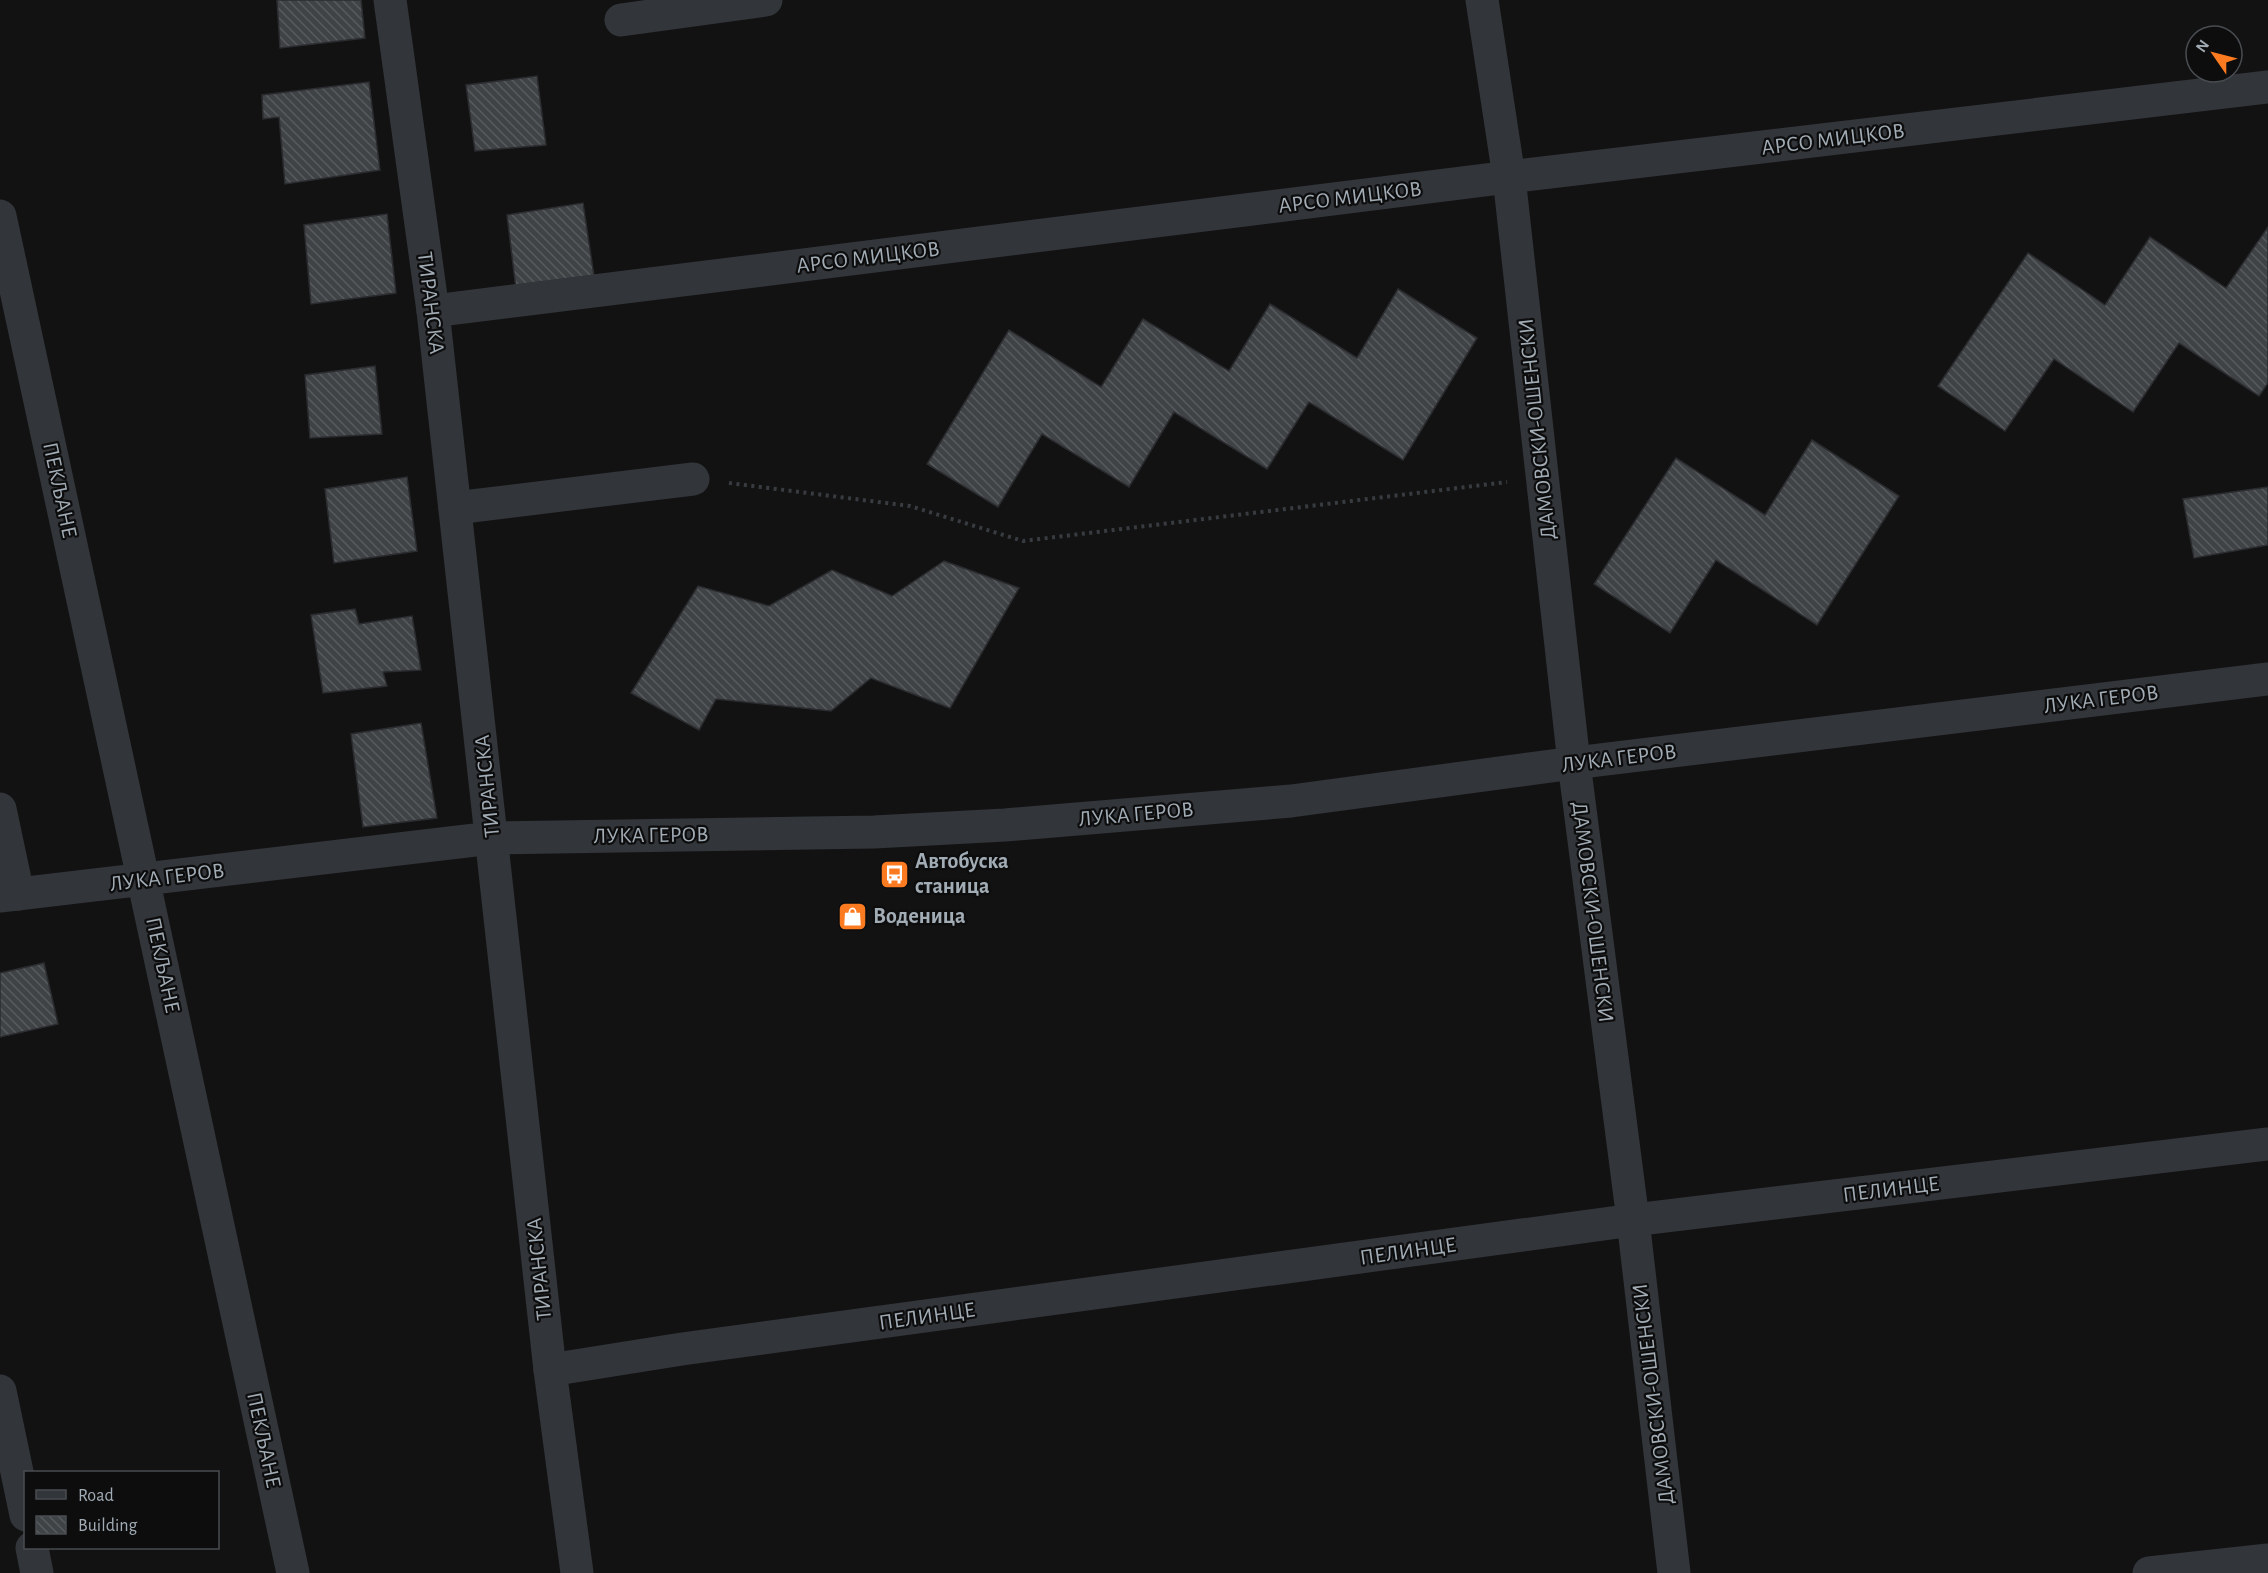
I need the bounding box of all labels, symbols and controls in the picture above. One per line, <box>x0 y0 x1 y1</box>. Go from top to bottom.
north arrow <box>2184 24 2244 84</box>
text: N <box>2193 37 2212 55</box>
street label: АРСО МИЦКОВ <box>1760 119 1906 159</box>
street label: АРСО МИЦКОВ <box>1277 177 1423 217</box>
street label: АРСО МИЦКОВ <box>795 237 941 277</box>
street label: ТИРАНСКА <box>414 251 448 355</box>
street label: ДАМОВСКИ-ОШЕНСКИ <box>1514 317 1560 541</box>
street label: ПЕКЉАНЕ <box>39 440 81 540</box>
street label: ЛУКА ГЕРОВ <box>2042 681 2160 717</box>
street label: ТИРАНСКА <box>471 734 503 838</box>
street label: ЛУКА ГЕРОВ <box>1560 740 1678 776</box>
street label: ЛУКА ГЕРОВ <box>1078 798 1194 830</box>
street label: ДАМОВСКИ-ОШЕНСКИ <box>1569 800 1617 1024</box>
street label: ЛУКА ГЕРОВ <box>593 823 709 847</box>
place label: Автобуска станица <box>915 850 1008 897</box>
bus stop icon: Автобуска станица <box>878 858 910 890</box>
street label: ЛУКА ГЕРОВ <box>108 859 226 895</box>
shop icon: Воденица <box>836 900 868 932</box>
place label: Воденица <box>873 905 966 927</box>
street label: ПЕКЉАНЕ <box>142 915 184 1015</box>
street label: ПЕЛИНЦЕ <box>1841 1172 1941 1206</box>
street label: ТИРАНСКА <box>523 1217 555 1321</box>
street label: ПЕЛИНЦЕ <box>1358 1233 1458 1269</box>
street label: ДАМОВСКИ-ОШЕНСКИ <box>1629 1282 1677 1506</box>
street label: ПЕЛИНЦЕ <box>877 1298 977 1334</box>
street label: ПЕКЉАНЕ <box>243 1390 285 1490</box>
legend <box>24 1471 219 1549</box>
text: Road <box>78 1487 114 1505</box>
text: Building <box>78 1517 138 1535</box>

